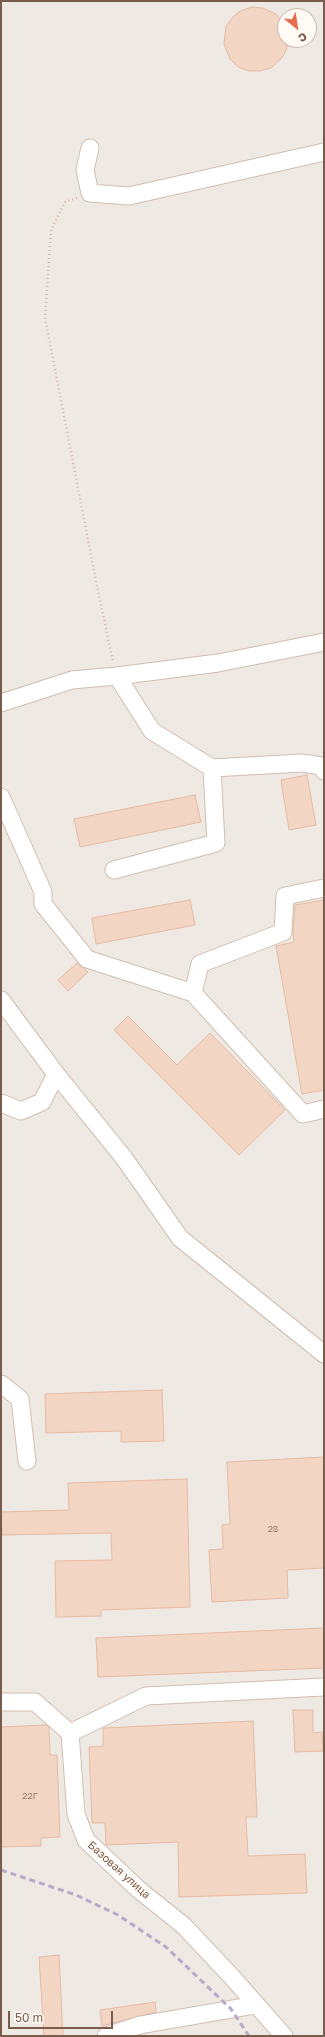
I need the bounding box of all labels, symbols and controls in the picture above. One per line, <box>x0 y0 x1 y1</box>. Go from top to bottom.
north arrow <box>277 8 317 48</box>
text: С <box>296 30 309 46</box>
house number: 28 <box>268 1524 278 1534</box>
house number: 22Г <box>22 1791 38 1801</box>
street label: Базовая улица <box>85 1838 153 1902</box>
scale bar <box>10 2003 115 2029</box>
text: 50 m <box>15 2010 43 2025</box>

